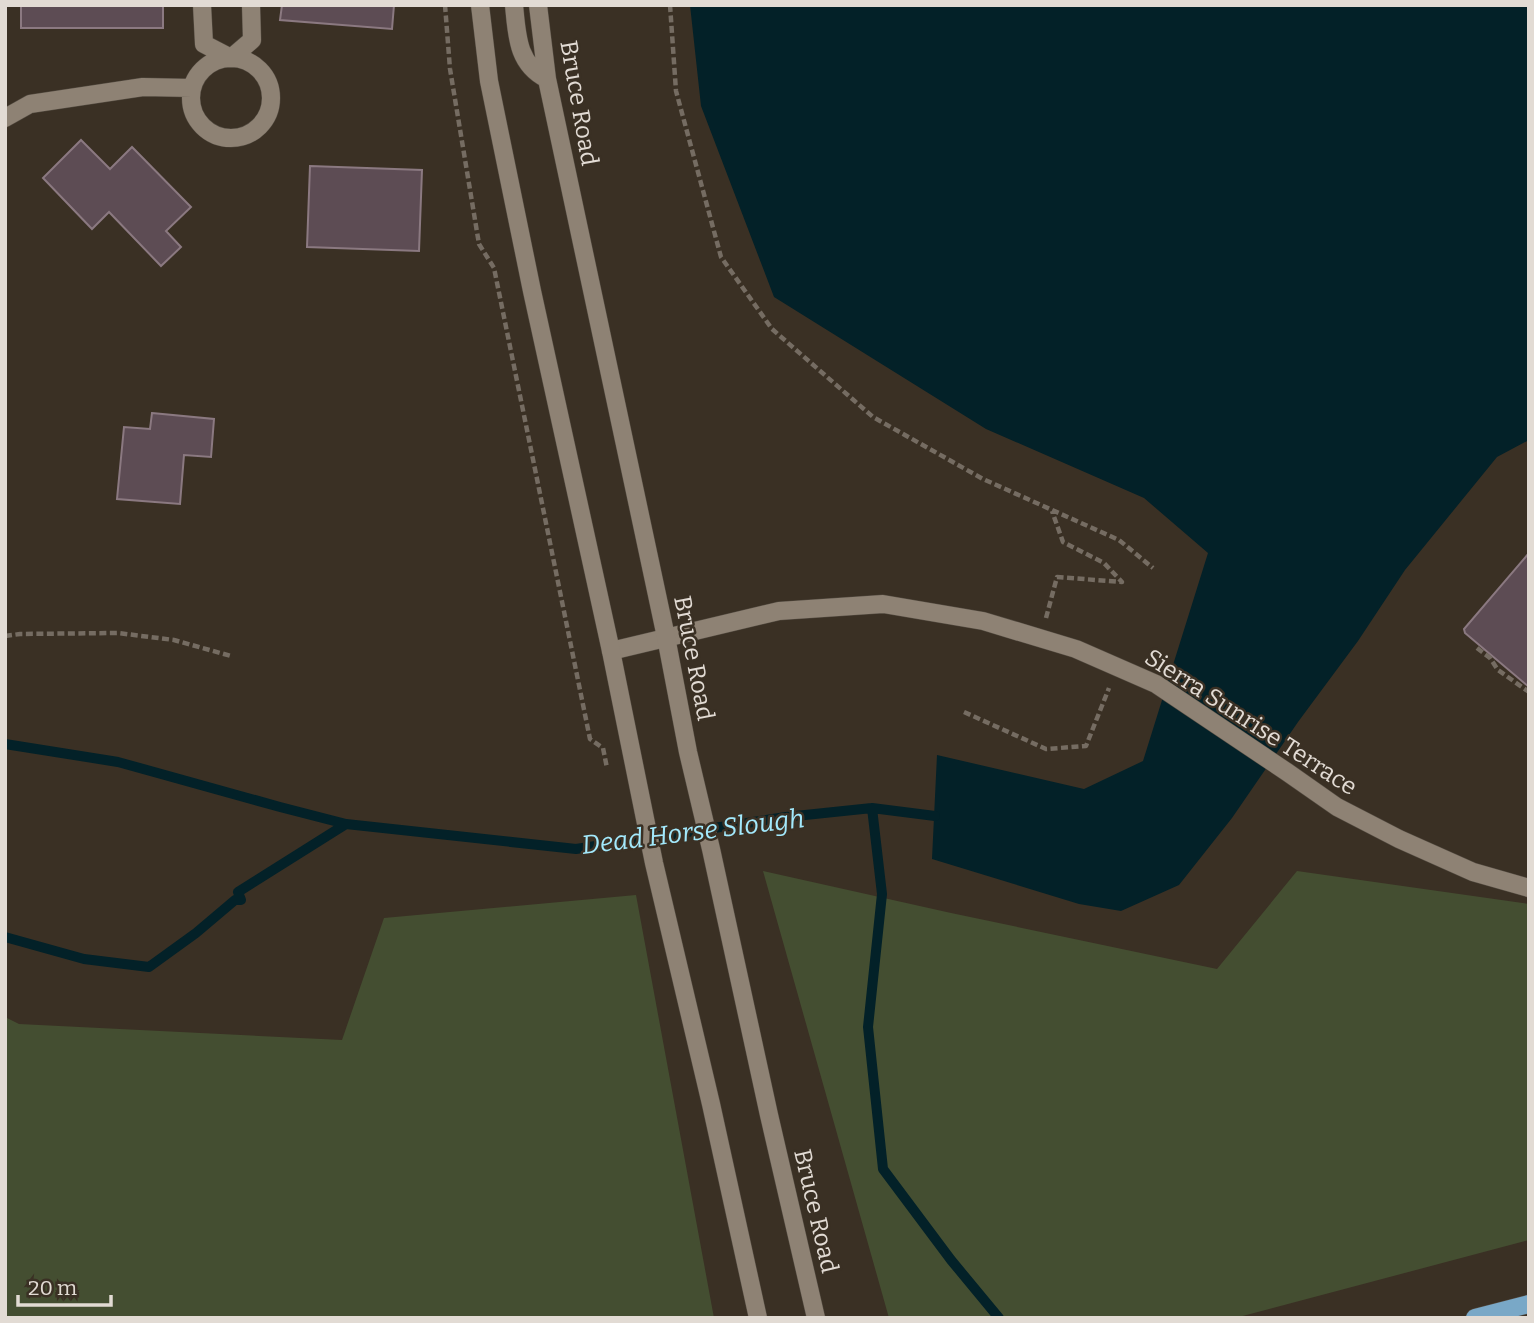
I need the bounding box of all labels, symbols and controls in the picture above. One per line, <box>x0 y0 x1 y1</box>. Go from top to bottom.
street label: Bruce Road <box>554 38 604 168</box>
street label: Bruce Road <box>668 593 720 723</box>
street label: Sierra Sunrise Terrace <box>1140 643 1362 801</box>
water label: Dead Horse Slough <box>580 803 806 861</box>
street label: Bruce Road <box>788 1146 844 1276</box>
scale bar <box>18 1264 110 1308</box>
text: 20 m <box>28 1275 77 1301</box>

